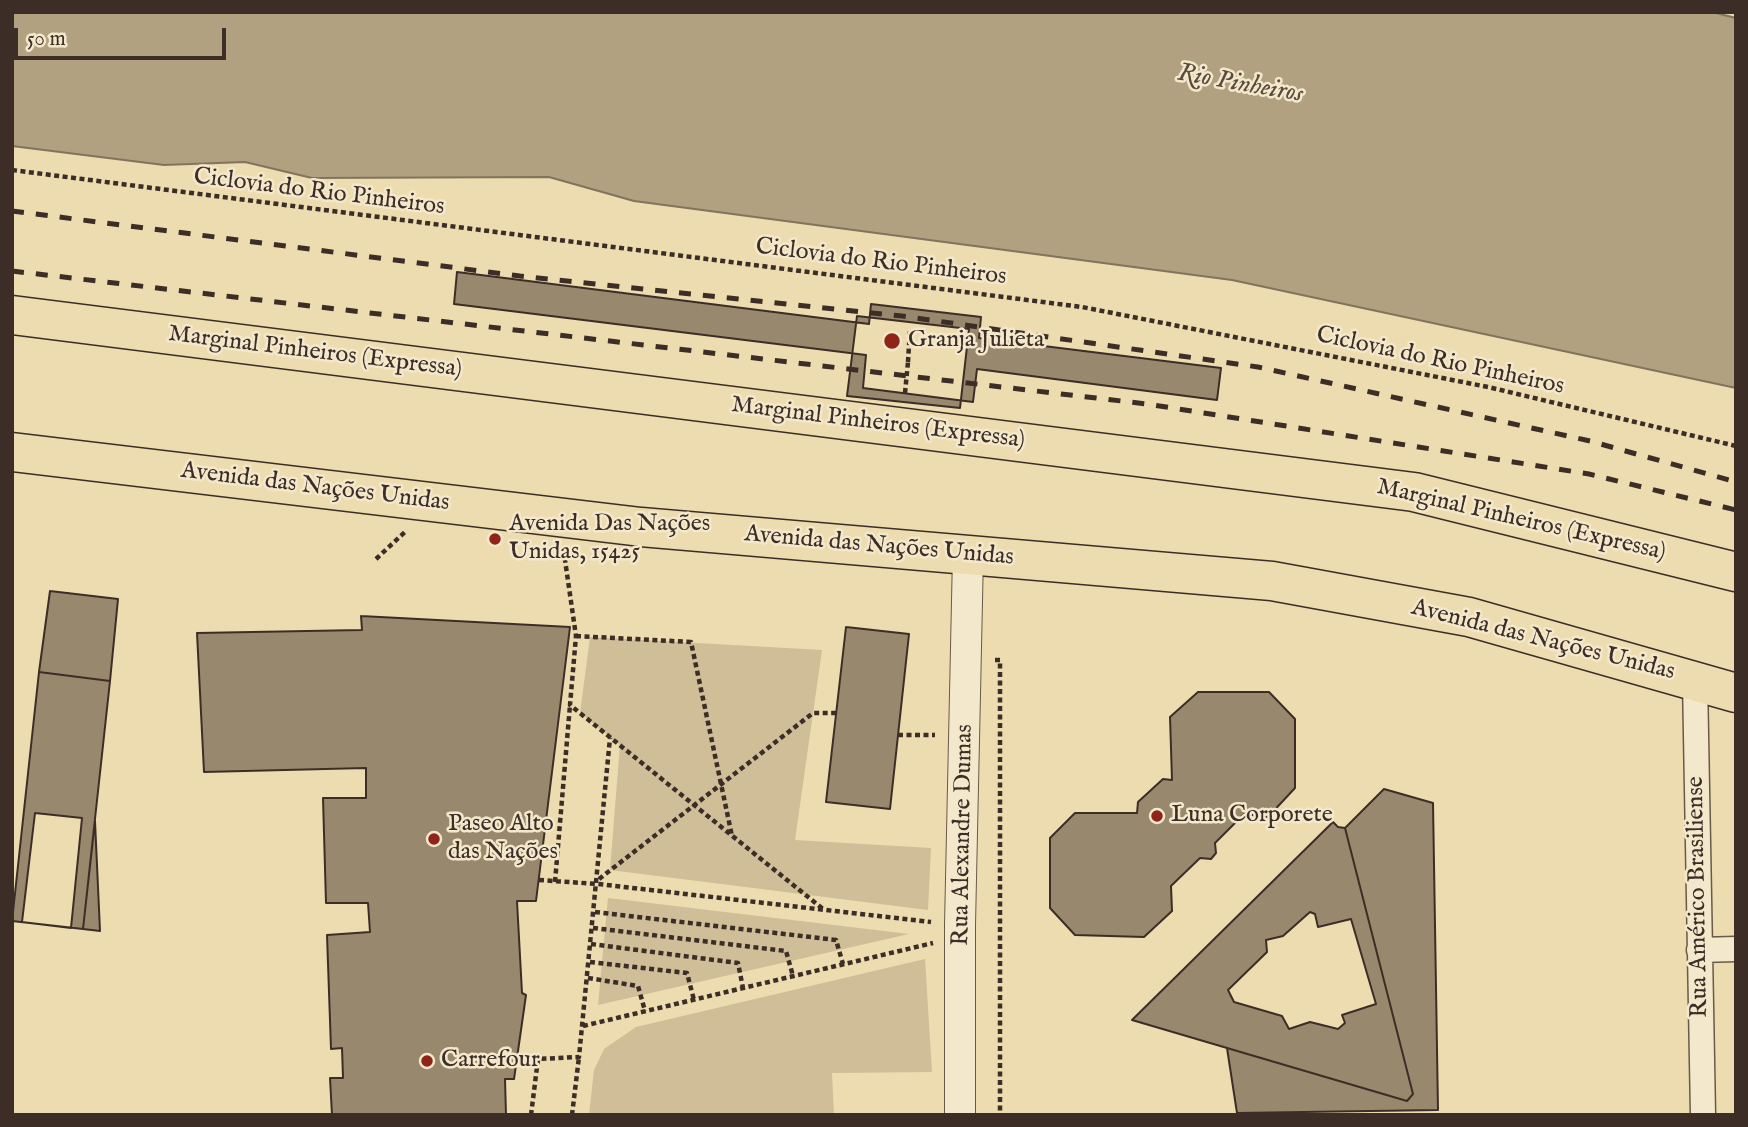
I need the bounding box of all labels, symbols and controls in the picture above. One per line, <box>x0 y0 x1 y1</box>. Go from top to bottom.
scale bar <box>18 14 229 58</box>
text: 50 m <box>27 26 66 53</box>
water label: Rio Pinheiros <box>1175 59 1305 111</box>
street label: Ciclovia do Rio Pinheiros <box>192 163 446 223</box>
street label: Ciclovia do Rio Pinheiros <box>754 233 1008 293</box>
street label: Marginal Pinheiros (Expressa) <box>167 321 463 385</box>
street label: Ciclovia do Rio Pinheiros <box>1314 322 1566 402</box>
place label: Granja Julieta <box>908 327 1044 355</box>
marker: Granja Julieta <box>882 331 902 351</box>
street label: Marginal Pinheiros (Expressa) <box>730 392 1026 456</box>
street label: Avenida das Nações Unidas <box>179 457 451 519</box>
street label: Marginal Pinheiros (Expressa) <box>1374 474 1668 568</box>
place label: Avenida Das Nações Unidas, 15425 <box>509 511 710 567</box>
street label: Avenida das Nações Unidas <box>743 521 1015 573</box>
marker: Avenida Das Nações Unidas, 15425 <box>487 531 503 547</box>
street label: Avenida das Nações Unidas <box>1408 594 1678 688</box>
street label: Rua Alexandre Dumas <box>948 724 980 946</box>
street label: Rua Américo Brasiliense <box>1682 776 1716 1018</box>
place label: Luna Corporete <box>1171 802 1333 830</box>
marker: Luna Corporete <box>1149 808 1165 824</box>
place label: Paseo Alto das Nações <box>448 811 558 867</box>
marker: Paseo Alto das Nações <box>426 831 442 847</box>
place label: Carrefour <box>441 1047 540 1075</box>
marker: Carrefour <box>419 1053 435 1069</box>

